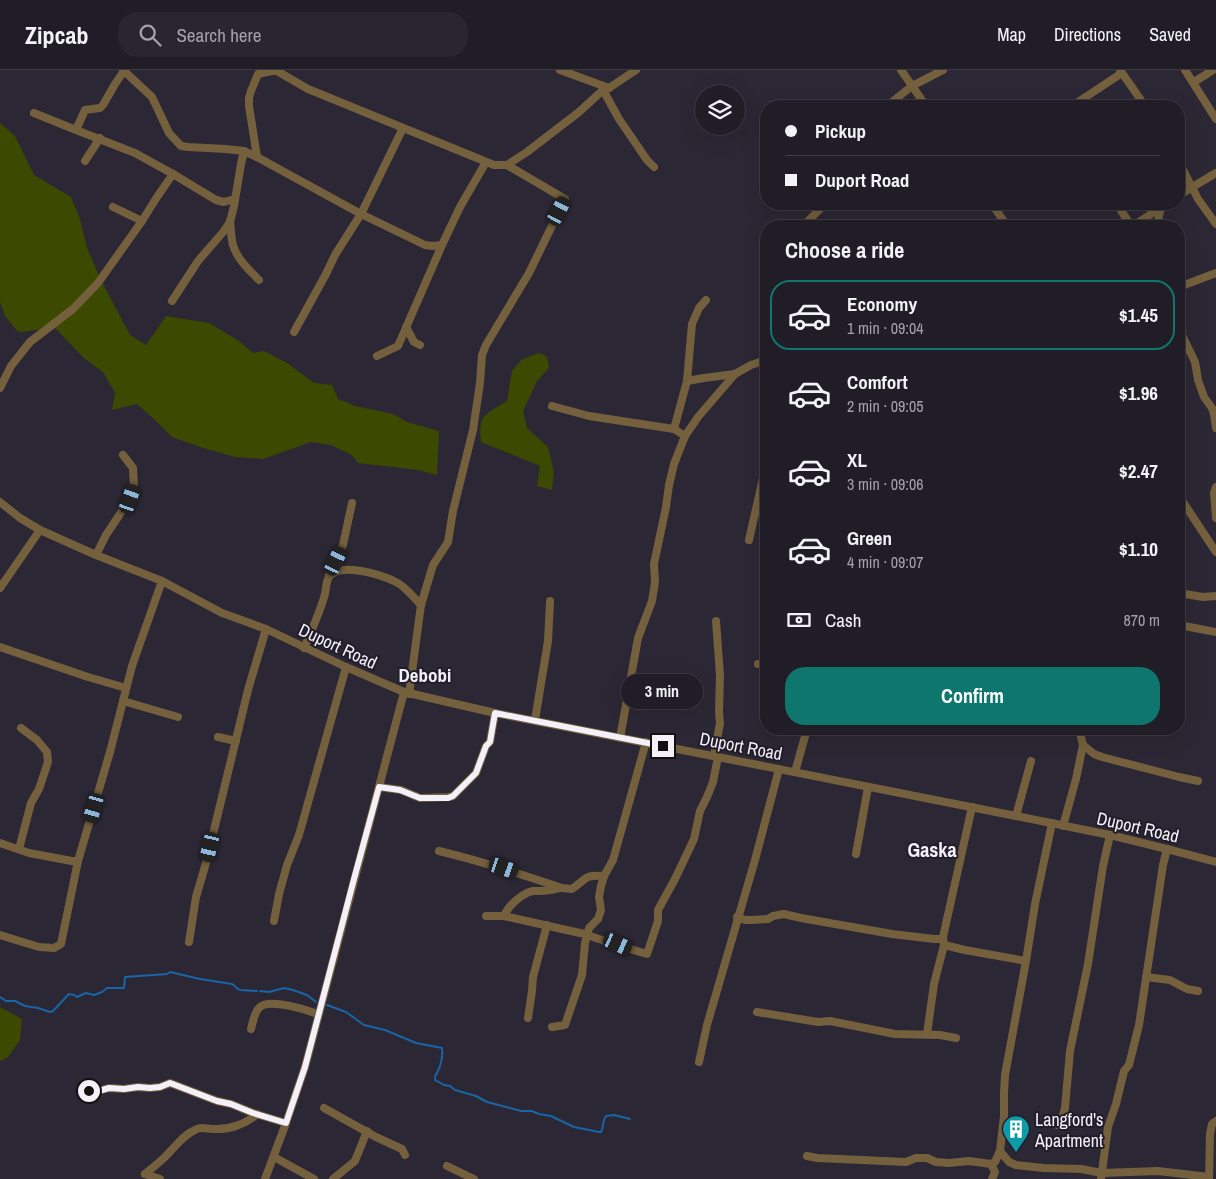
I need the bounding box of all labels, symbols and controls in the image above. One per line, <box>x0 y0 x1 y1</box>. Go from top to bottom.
search box <box>118 12 468 57</box>
text: Zipcab <box>25 19 88 51</box>
icon: search <box>136 21 164 49</box>
text: Search here <box>176 22 261 48</box>
text: Map <box>997 22 1026 47</box>
text: Directions <box>1054 22 1121 47</box>
text: Saved <box>1149 22 1191 47</box>
map controls <box>695 85 745 135</box>
button: layers <box>695 85 745 135</box>
text: Pickup <box>815 118 866 144</box>
text: Duport Road <box>815 167 909 193</box>
car <box>545 194 572 228</box>
text: Choose a ride <box>785 235 904 265</box>
text: Economy <box>847 291 917 317</box>
icon: car <box>787 293 832 338</box>
text: $1.45 <box>1119 302 1158 328</box>
text: 1 min · 09:04 <box>847 317 924 339</box>
text: Comfort <box>847 369 908 395</box>
icon: car <box>787 371 832 416</box>
text: $1.96 <box>1119 380 1158 406</box>
text: 2 min · 09:05 <box>847 395 924 417</box>
text: XL <box>847 447 867 473</box>
icon: car <box>787 449 832 494</box>
text: $2.47 <box>1119 458 1158 484</box>
text: 3 min · 09:06 <box>847 473 924 495</box>
car <box>118 482 141 516</box>
text: Green <box>847 525 892 551</box>
icon: car <box>787 527 832 572</box>
text: $1.10 <box>1119 536 1158 562</box>
car <box>322 544 349 578</box>
text: 4 min · 09:07 <box>847 551 924 573</box>
icon: cash <box>785 606 813 634</box>
text: Cash <box>825 607 861 633</box>
text: 870 m <box>1124 609 1160 631</box>
street label: Duport Road <box>295 617 381 675</box>
district label: Debobi <box>399 662 451 688</box>
button: Confirm <box>785 667 1160 725</box>
callout: 3 min <box>622 674 704 708</box>
text: 3 min <box>645 680 679 702</box>
street label: Duport Road <box>698 726 784 766</box>
route end <box>652 735 674 757</box>
car <box>82 792 105 824</box>
street label: Duport Road <box>1094 805 1182 849</box>
car <box>199 831 220 863</box>
district label: Gaska <box>907 836 957 863</box>
car <box>487 856 520 880</box>
car <box>601 931 634 957</box>
route start <box>78 1080 100 1102</box>
place label: Langford's Apartment <box>1034 1107 1103 1153</box>
building icon: Langford's Apartment <box>1001 1114 1031 1153</box>

